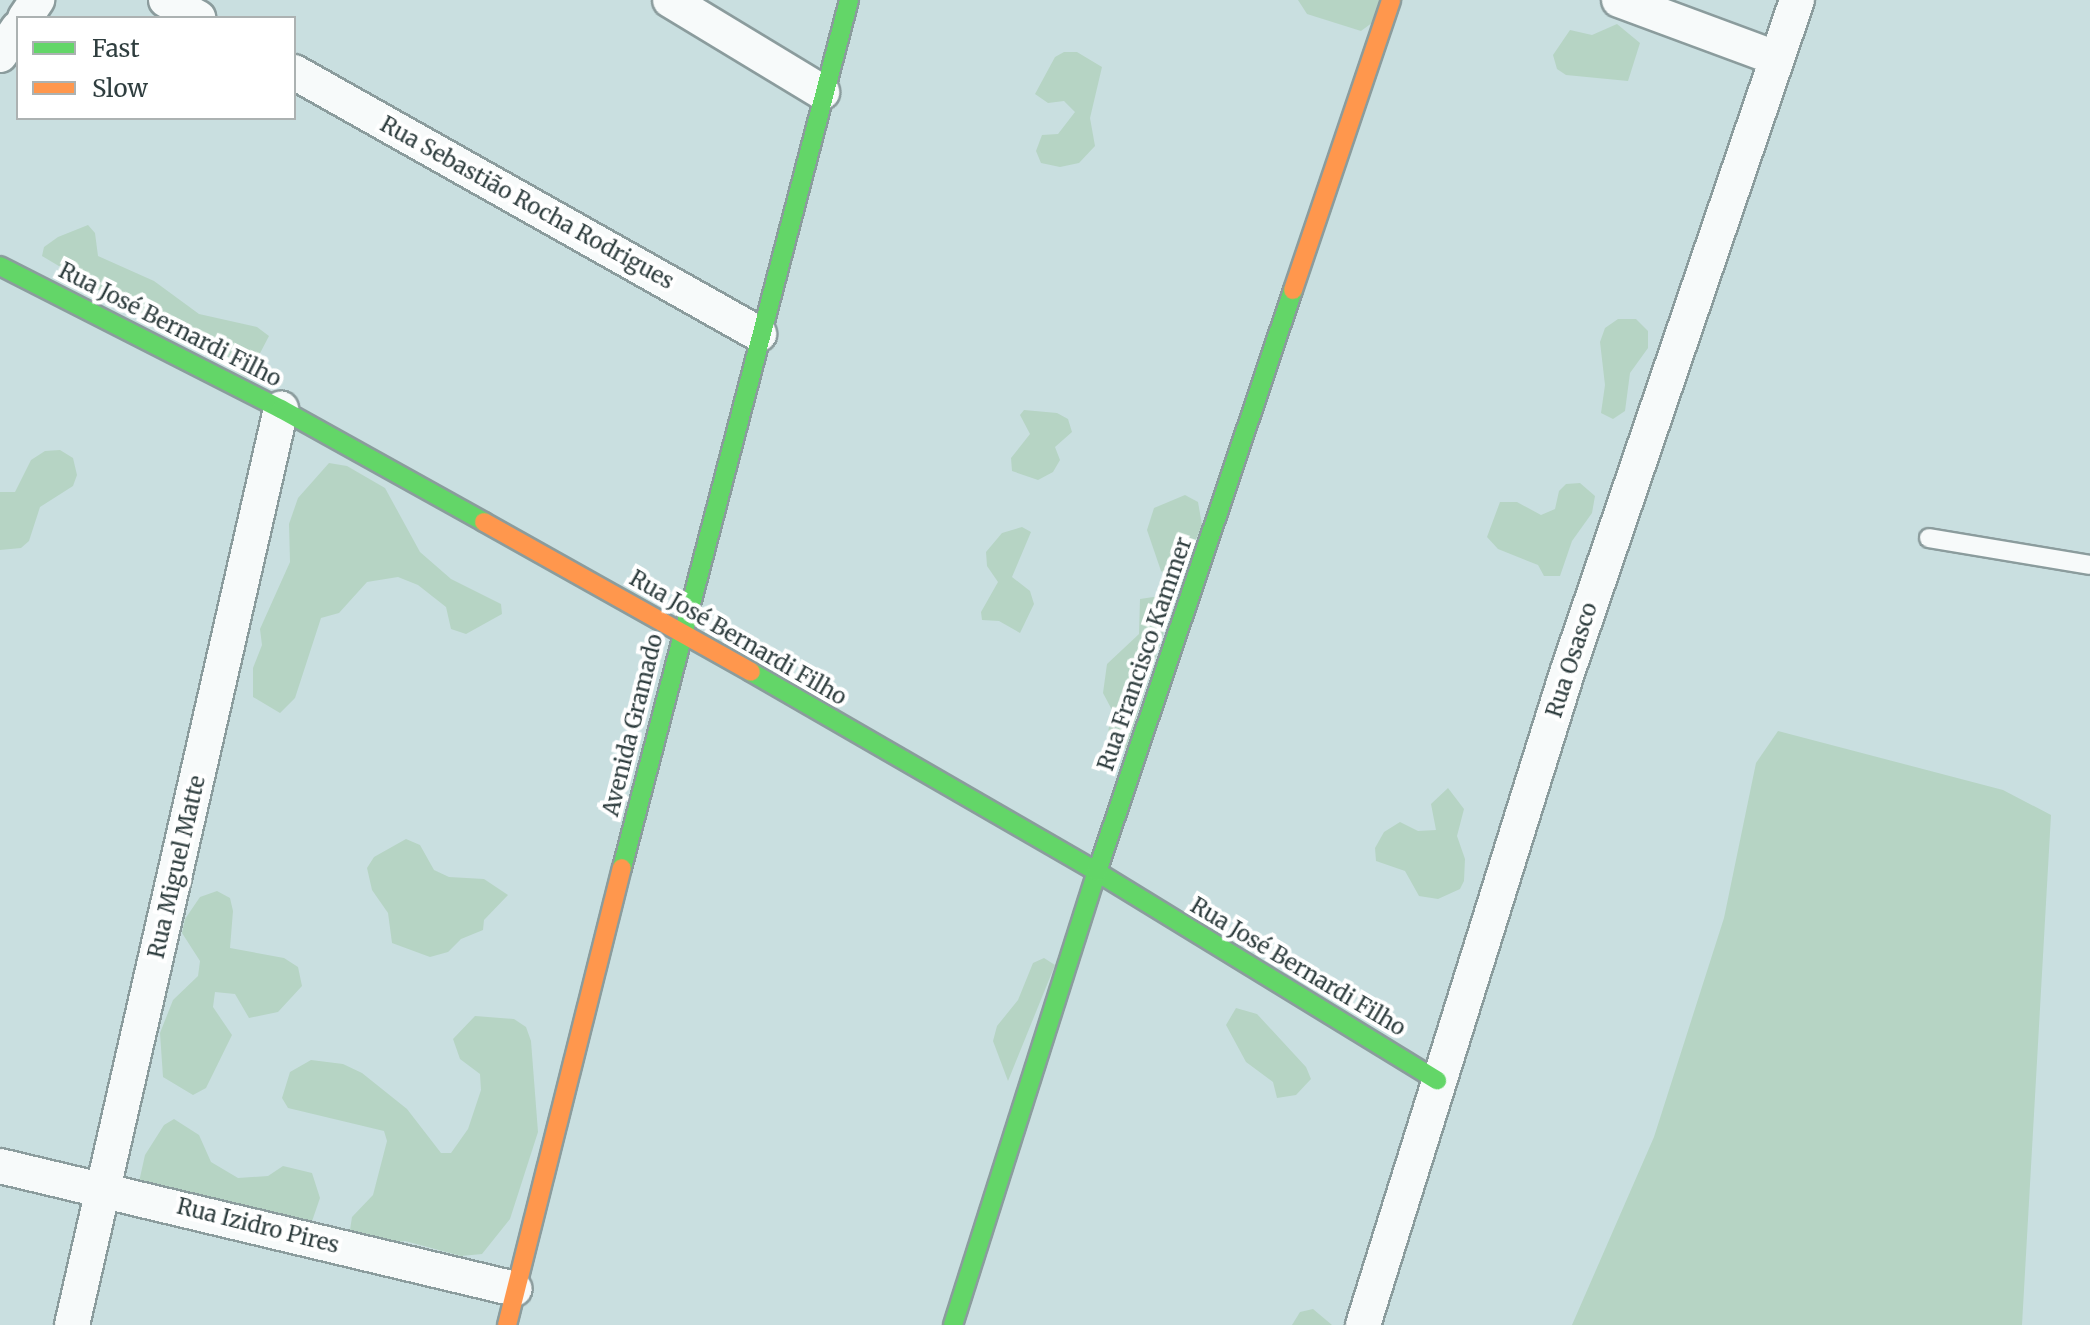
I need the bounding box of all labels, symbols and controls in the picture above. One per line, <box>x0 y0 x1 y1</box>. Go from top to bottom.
legend <box>16 16 296 120</box>
text: Fast <box>92 33 140 64</box>
text: Slow <box>92 73 148 104</box>
street label: Rua Sebastião Rocha Rodrigues <box>376 111 678 295</box>
street label: Rua José Bernardi Filho <box>54 257 286 393</box>
street label: Rua Francisco Kammer <box>1093 534 1197 774</box>
street label: Rua José Bernardi Filho <box>625 565 851 711</box>
street label: Rua Osasco <box>1541 599 1603 721</box>
street label: Avenida Gramado <box>598 631 668 819</box>
street label: Rua Miguel Matte <box>143 773 211 961</box>
street label: Rua José Bernardi Filho <box>1186 892 1410 1042</box>
street label: Rua Izidro Pires <box>174 1193 342 1259</box>

